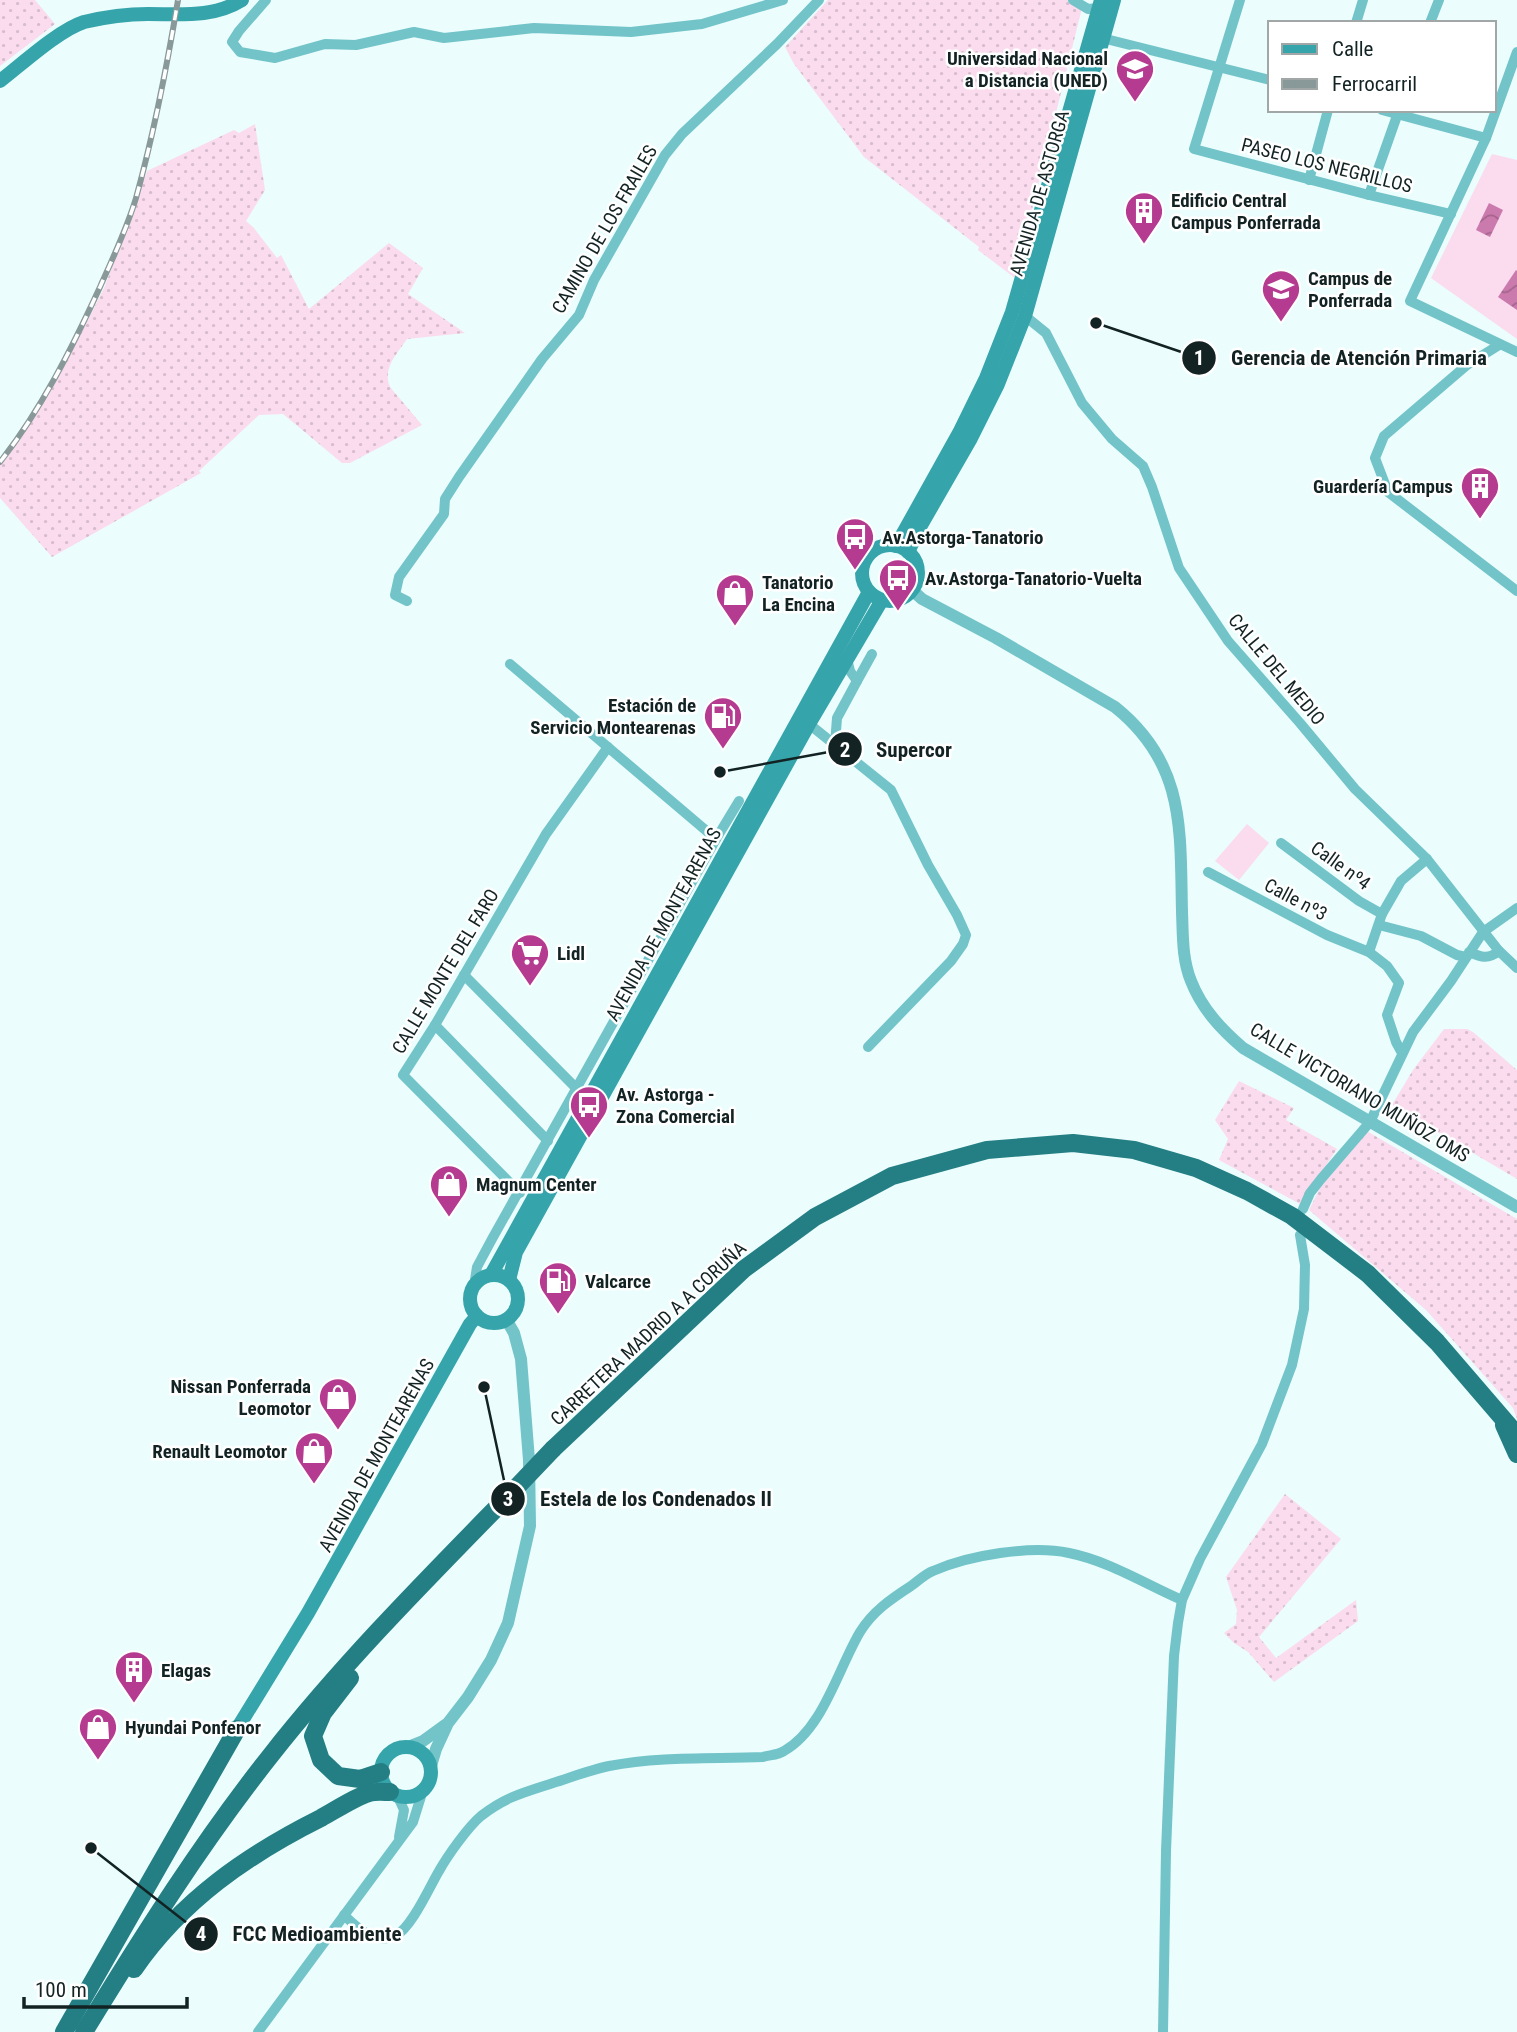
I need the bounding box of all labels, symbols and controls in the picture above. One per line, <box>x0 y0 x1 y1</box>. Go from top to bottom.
legend <box>1268 21 1496 112</box>
text: Calle <box>1332 37 1374 61</box>
place label: Universidad Nacional a Distancia (UNED) <box>947 47 1108 92</box>
school or university icon: Universidad Nacional a Distancia (UNED) <box>1114 48 1156 103</box>
text: Ferrocarril <box>1332 72 1417 96</box>
street label: AVENIDA DE ASTORGA <box>1005 107 1074 279</box>
street label: PASEO LOS NEGRILLOS <box>1239 133 1415 198</box>
street label: CAMINO DE LOS FRAILES <box>547 141 662 317</box>
place label: Edificio Central Campus Ponferrada <box>1171 189 1321 234</box>
building icon: Edificio Central Campus Ponferrada <box>1123 190 1165 245</box>
place label: Campus de Ponferrada <box>1308 267 1392 312</box>
school or university icon: Campus de Ponferrada <box>1260 268 1302 323</box>
callout: Gerencia de Atención Primaria <box>1182 337 1501 379</box>
text: 1 <box>1194 346 1204 370</box>
text: Gerencia de Atención Primaria <box>1231 346 1487 370</box>
building icon: Guardería Campus <box>1459 465 1501 520</box>
place label: Guardería Campus <box>1313 475 1453 498</box>
bus stop icon: Av.Astorga-Tanatorio <box>834 516 876 571</box>
place label: Av.Astorga-Tanatorio <box>882 526 1043 549</box>
bus stop icon: Av.Astorga-Tanatorio-Vuelta <box>877 557 919 612</box>
place label: Av.Astorga-Tanatorio-Vuelta <box>925 567 1142 590</box>
place label: Tanatorio La Encina <box>762 571 835 616</box>
shop icon: Tanatorio La Encina <box>714 572 756 627</box>
street label: CALLE DEL MEDIO <box>1223 609 1330 730</box>
place label: Estación de Servicio Montearenas <box>530 694 696 739</box>
fuel station icon: Estación de Servicio Montearenas <box>702 695 744 750</box>
callout: Supercor <box>827 728 966 770</box>
text: 2 <box>840 738 850 762</box>
text: Supercor <box>876 738 952 762</box>
street label: AVENIDA DE MONTEARENAS <box>601 824 726 1025</box>
street label: Calle nº4 <box>1306 836 1375 895</box>
street label: Calle nº3 <box>1260 873 1331 926</box>
street label: CALLE MONTE DEL FARO <box>387 885 504 1058</box>
supermarket icon: Lidl <box>509 932 551 987</box>
place label: Lidl <box>557 942 585 965</box>
street label: CALLE VICTORIANO MUÑOZ OMS <box>1246 1018 1474 1167</box>
place label: Av. Astorga - Zona Comercial <box>616 1083 735 1128</box>
bus stop icon: Av. Astorga - Zona Comercial <box>568 1084 610 1139</box>
shop icon: Magnum Center <box>428 1163 470 1218</box>
place label: Magnum Center <box>476 1173 597 1196</box>
street label: CARRETERA MADRID A A CORUÑA <box>546 1237 751 1430</box>
fuel station icon: Valcarce <box>537 1260 579 1315</box>
place label: Valcarce <box>585 1270 651 1293</box>
street label: AVENIDA DE MONTEARENAS <box>314 1355 439 1556</box>
place label: Nissan Ponferrada Leomotor <box>170 1375 311 1420</box>
shop icon: Nissan Ponferrada Leomotor <box>317 1376 359 1431</box>
shop icon: Renault Leomotor <box>293 1430 335 1485</box>
place label: Renault Leomotor <box>152 1440 287 1463</box>
callout: Estela de los Condenados II <box>491 1478 786 1520</box>
text: 3 <box>503 1487 513 1511</box>
text: Estela de los Condenados II <box>540 1487 772 1511</box>
building icon: Elagas <box>113 1649 155 1704</box>
place label: Elagas <box>161 1659 211 1682</box>
shop icon: Hyundai Ponfenor <box>77 1706 119 1761</box>
place label: Hyundai Ponfenor <box>125 1716 261 1739</box>
callout: FCC Medioambiente <box>183 1913 415 1955</box>
text: 4 <box>196 1922 206 1946</box>
text: FCC Medioambiente <box>233 1922 401 1946</box>
scale bar <box>24 1966 187 2010</box>
text: 100 m <box>35 1978 87 2002</box>

